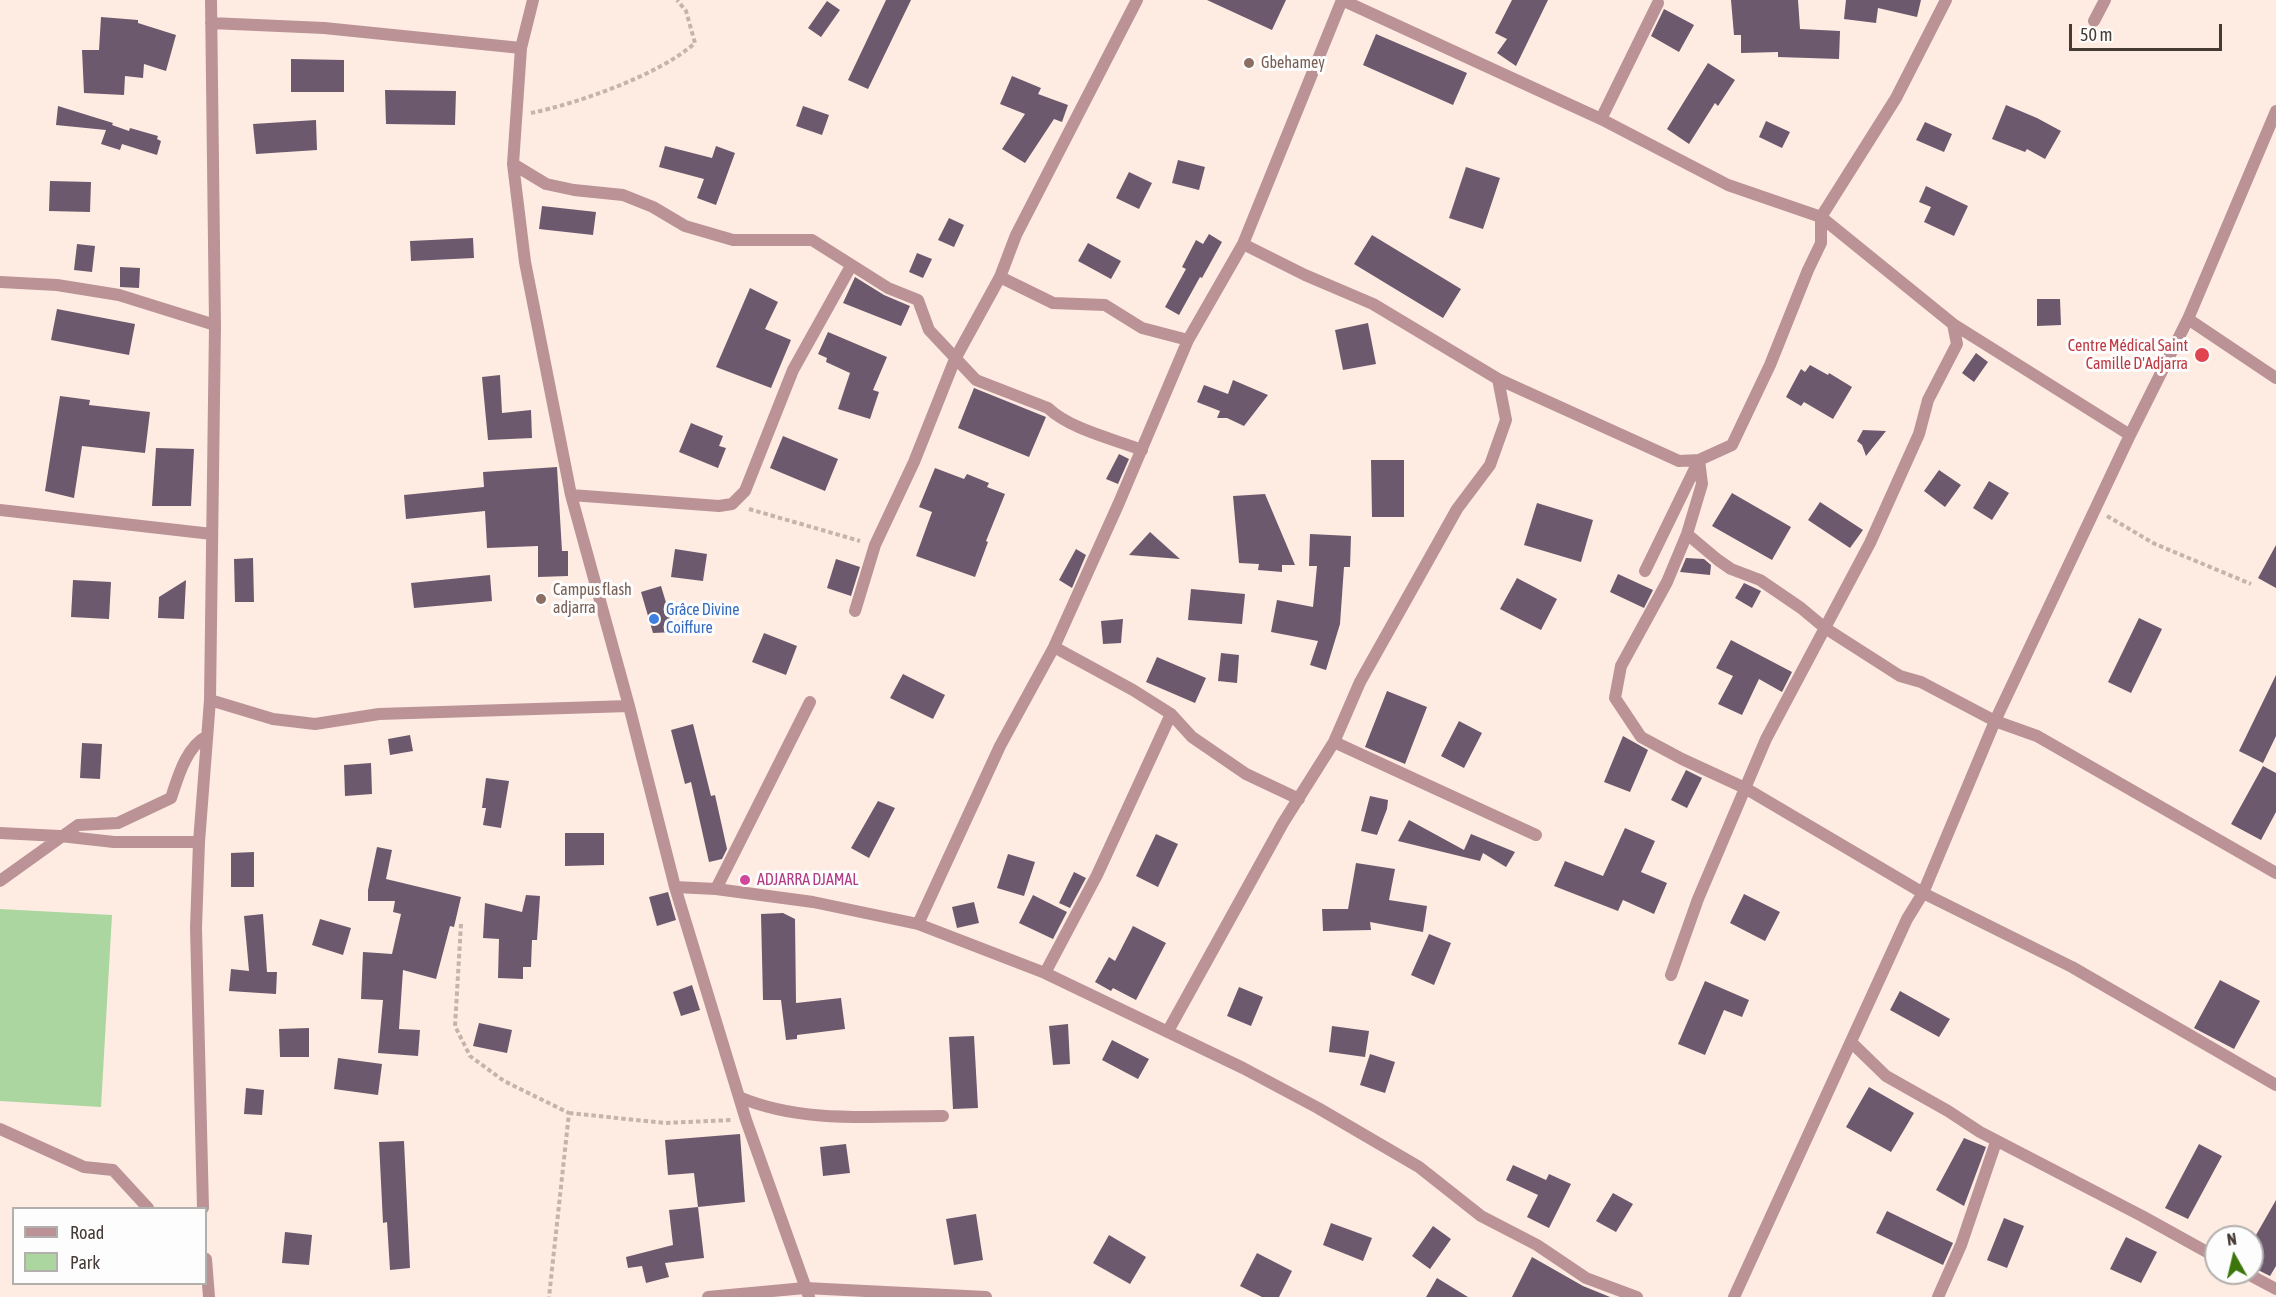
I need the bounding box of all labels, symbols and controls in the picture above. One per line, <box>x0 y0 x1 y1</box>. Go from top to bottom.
scale bar <box>2072 12 2225 50</box>
text: 50 m <box>2080 24 2112 45</box>
place label: Gbehamey <box>1261 53 1325 73</box>
marker: Gbehamey <box>1242 56 1256 70</box>
place label: Centre Médical Saint Camille D'Adjarra <box>2068 336 2188 374</box>
marker: Centre Médical Saint Camille D'Adjarra <box>2193 346 2211 364</box>
place label: Campus flash adjarra <box>553 580 632 618</box>
marker: Campus flash adjarra <box>534 592 548 606</box>
place label: Grâce Divine Coiffure <box>666 600 740 638</box>
marker: Grâce Divine Coiffure <box>647 612 661 626</box>
place label: ADJARRA DJAMAL <box>757 870 859 890</box>
marker: ADJARRA DJAMAL <box>738 873 752 887</box>
legend <box>12 1207 207 1285</box>
text: Road <box>70 1222 104 1243</box>
north arrow <box>2204 1225 2264 1285</box>
text: N <box>2226 1230 2238 1249</box>
text: Park <box>70 1252 100 1273</box>

